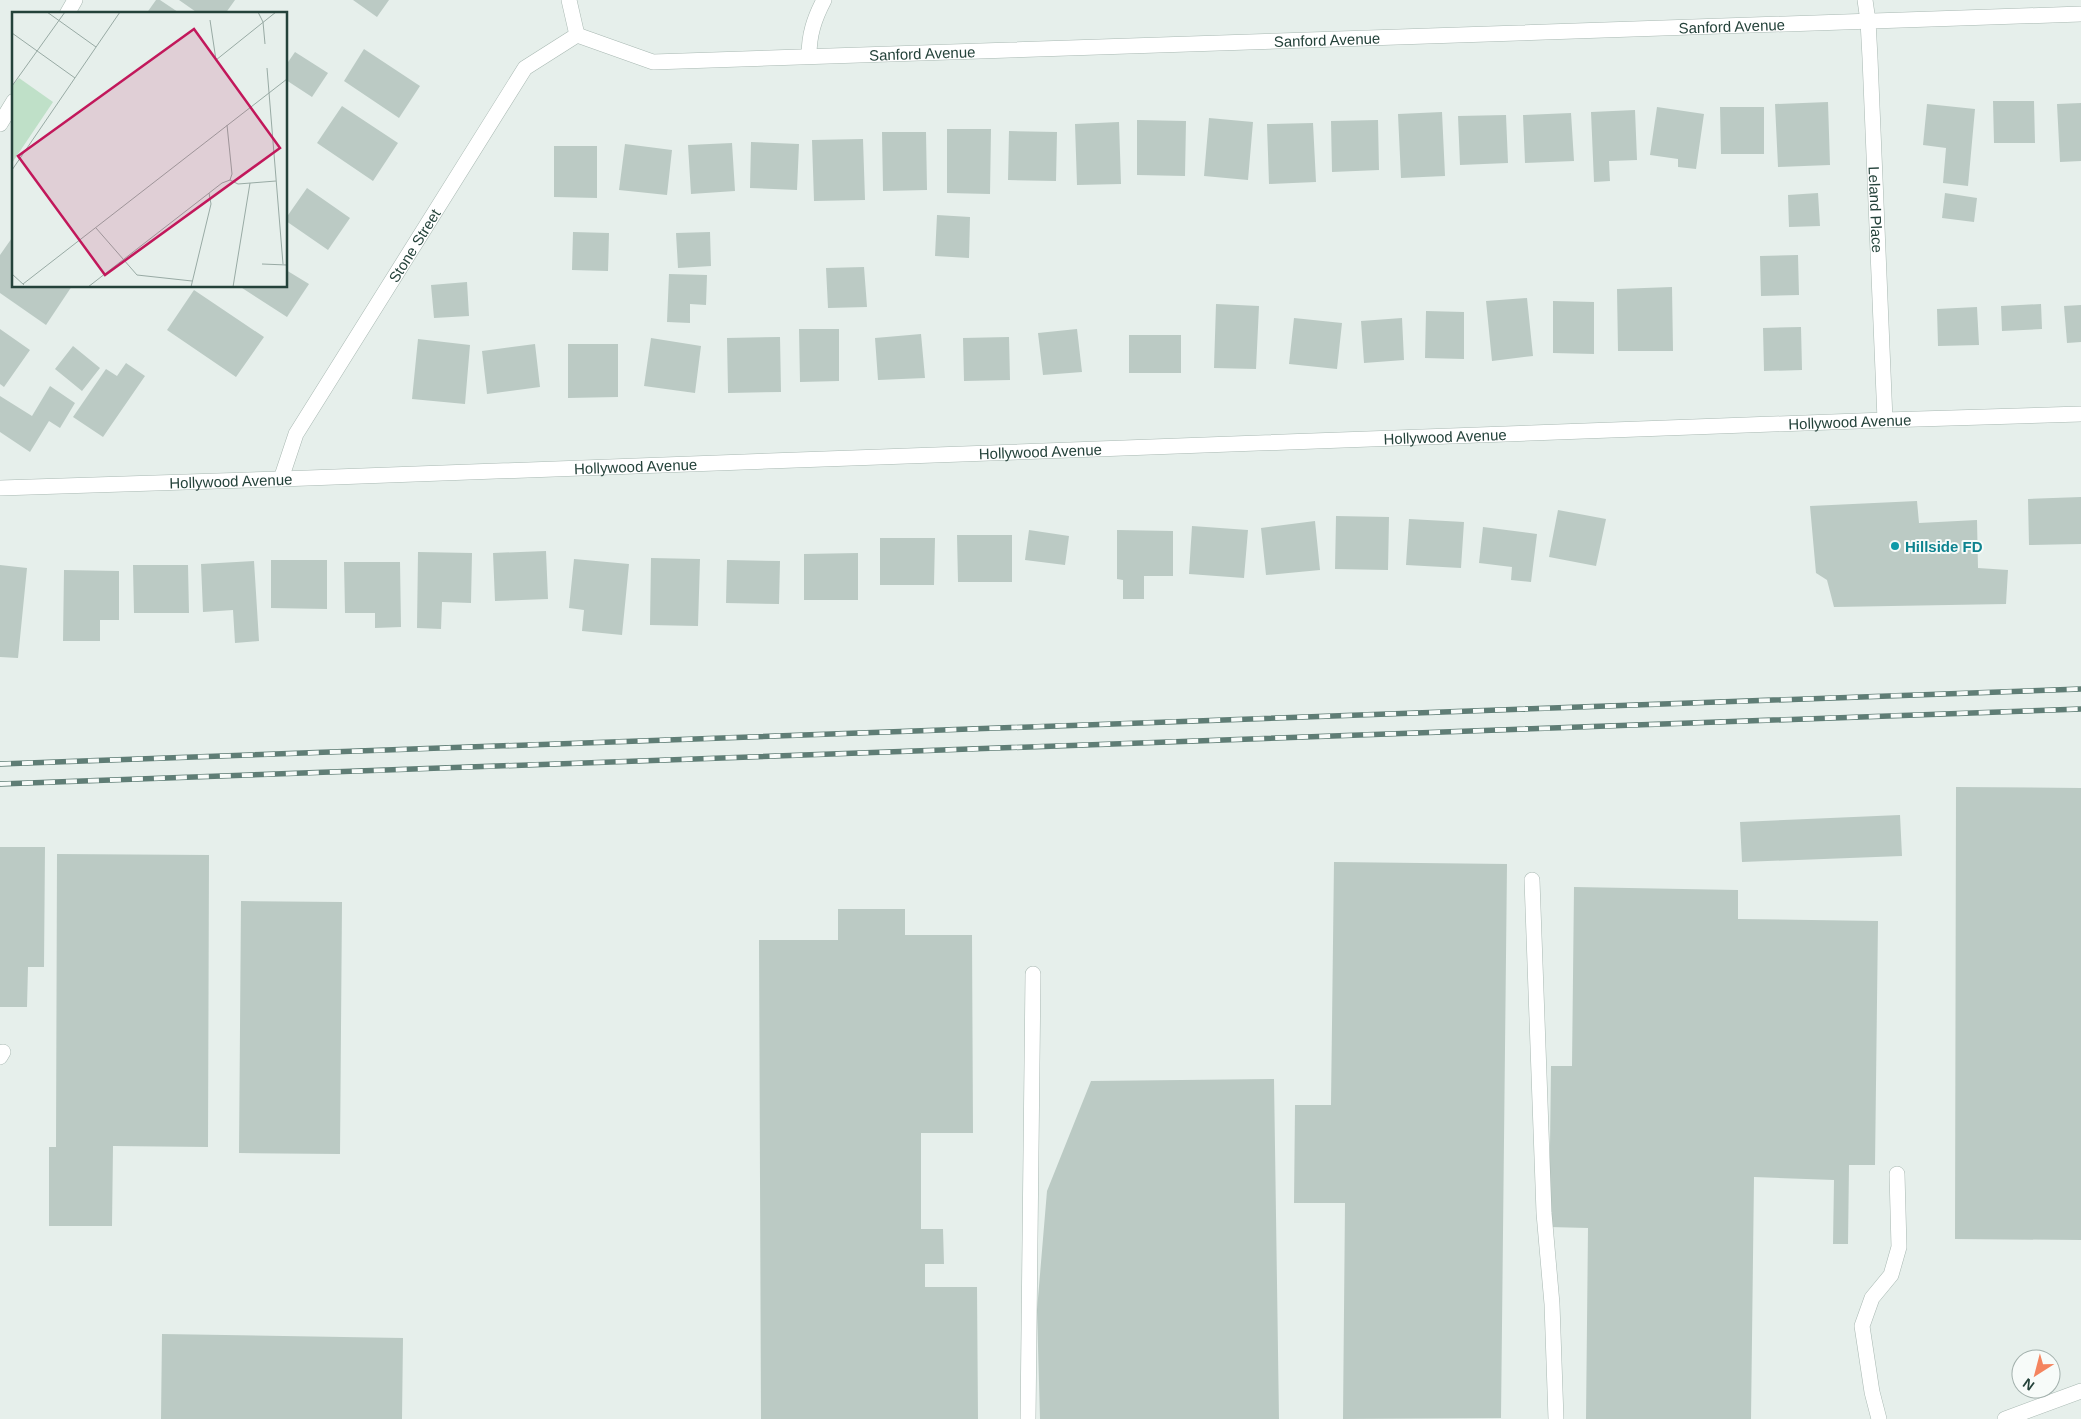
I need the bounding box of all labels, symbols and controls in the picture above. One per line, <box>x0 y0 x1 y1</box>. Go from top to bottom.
inset map <box>12 12 288 288</box>
street label: Sanford Avenue <box>1678 15 1785 36</box>
street label: Sanford Avenue <box>1273 29 1380 50</box>
street label: Sanford Avenue <box>869 43 976 63</box>
street label: Leland Place <box>1866 166 1887 253</box>
street label: Stone Street <box>385 205 444 285</box>
street label: Hollywood Avenue <box>1788 411 1912 432</box>
street label: Hollywood Avenue <box>1383 425 1507 447</box>
street label: Hollywood Avenue <box>978 440 1102 462</box>
street label: Hollywood Avenue <box>574 455 697 477</box>
street label: Hollywood Avenue <box>169 470 293 491</box>
place label: Hillside FD <box>1905 538 1983 555</box>
marker: Hillside FD <box>1889 540 1901 552</box>
north arrow <box>2011 1349 2061 1399</box>
text: N <box>2020 1375 2037 1394</box>

